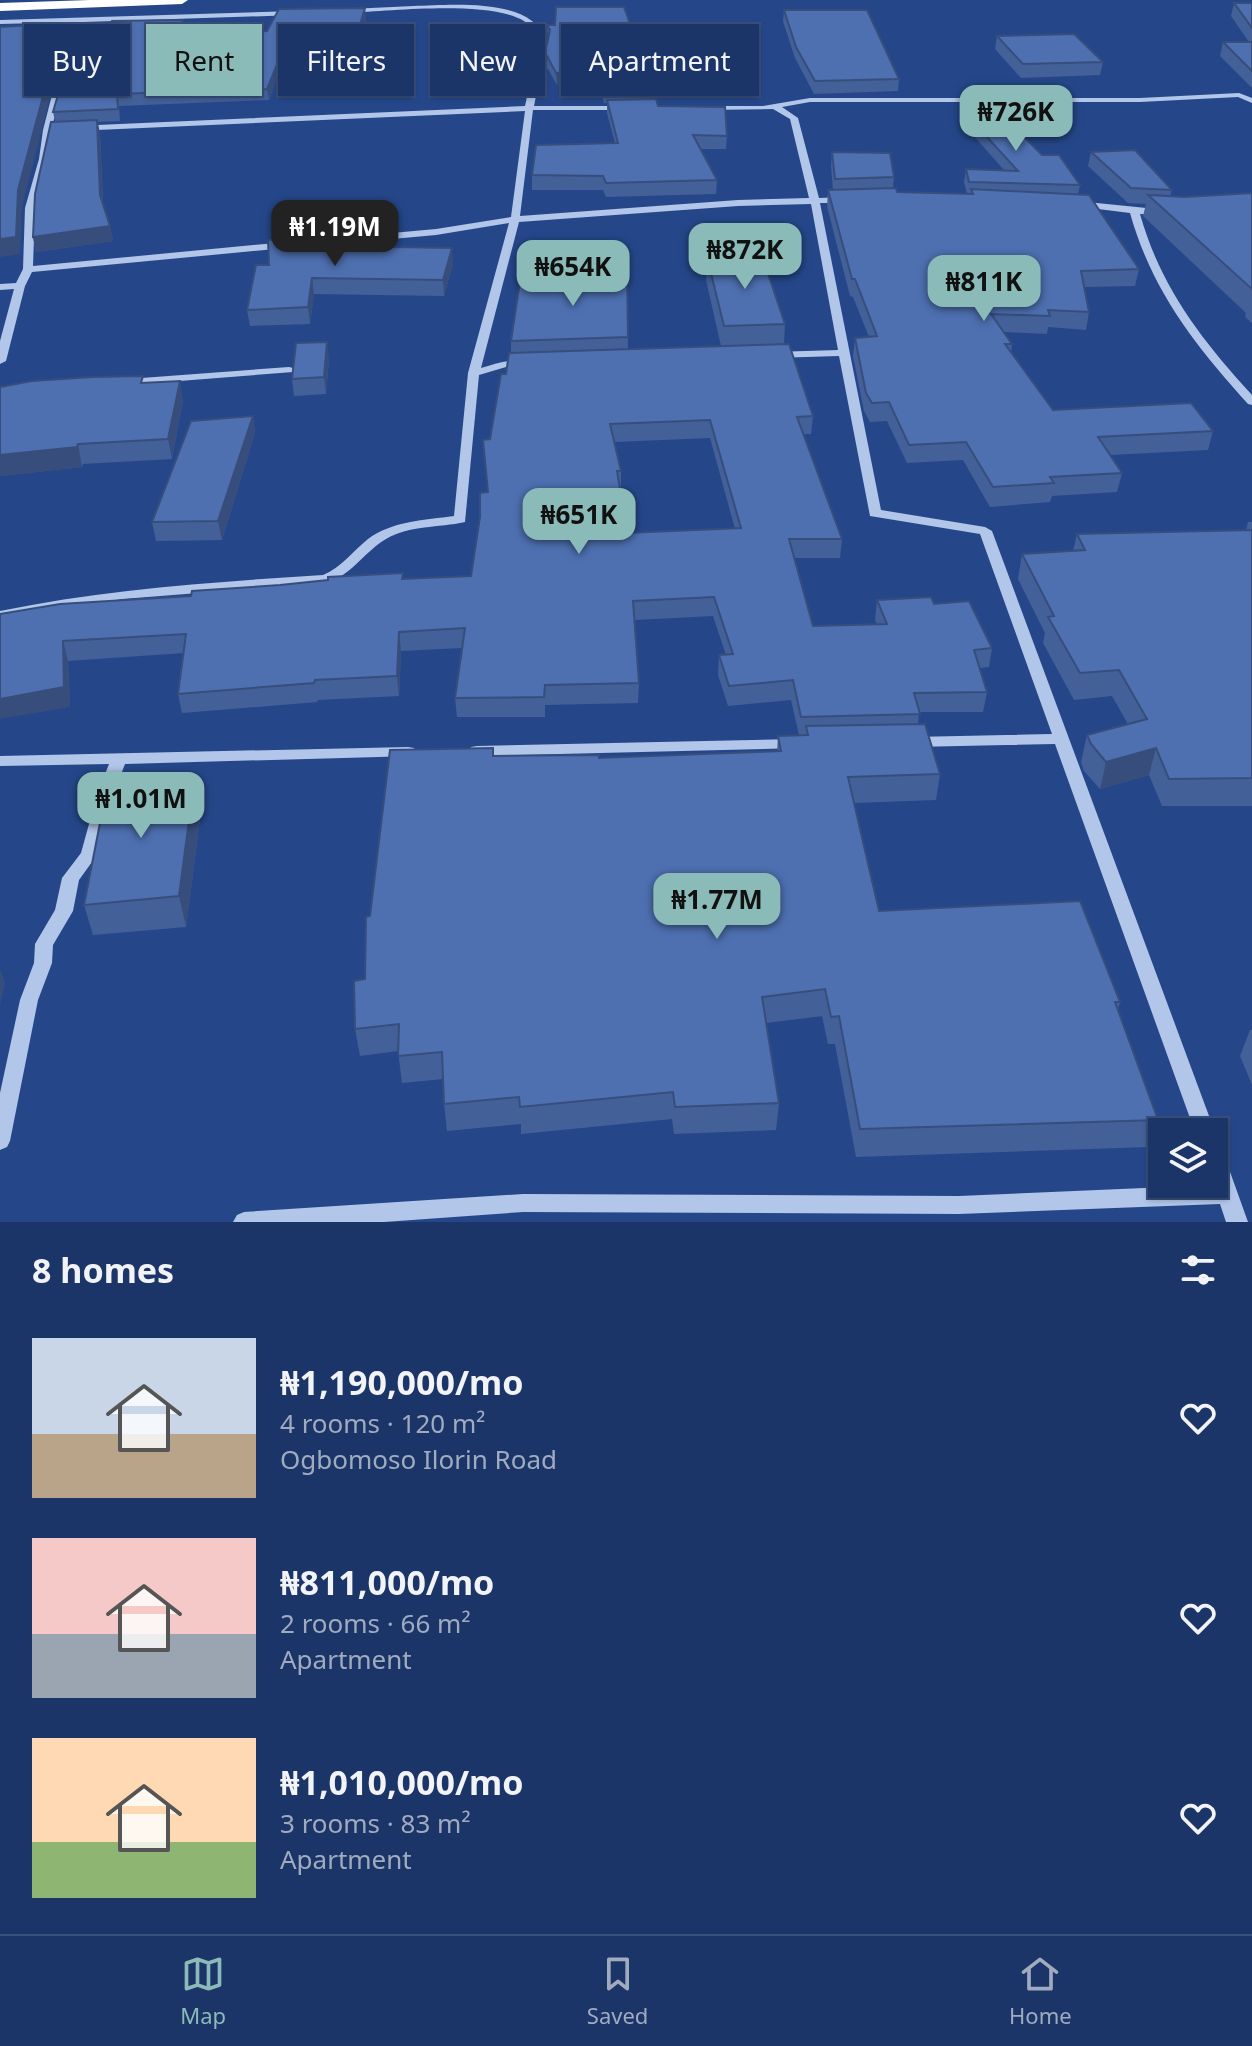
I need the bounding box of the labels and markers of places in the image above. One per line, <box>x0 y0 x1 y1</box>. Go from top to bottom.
pin: ₦726K <box>960 85 1072 153</box>
pin: ₦1.19M <box>270 200 400 268</box>
pin: ₦872K <box>689 223 801 291</box>
pin: ₦654K <box>517 240 629 308</box>
pin: ₦811K <box>928 255 1040 323</box>
pin: ₦651K <box>523 488 635 556</box>
pin: ₦1.01M <box>76 772 206 840</box>
pin: ₦1.77M <box>652 873 782 941</box>

